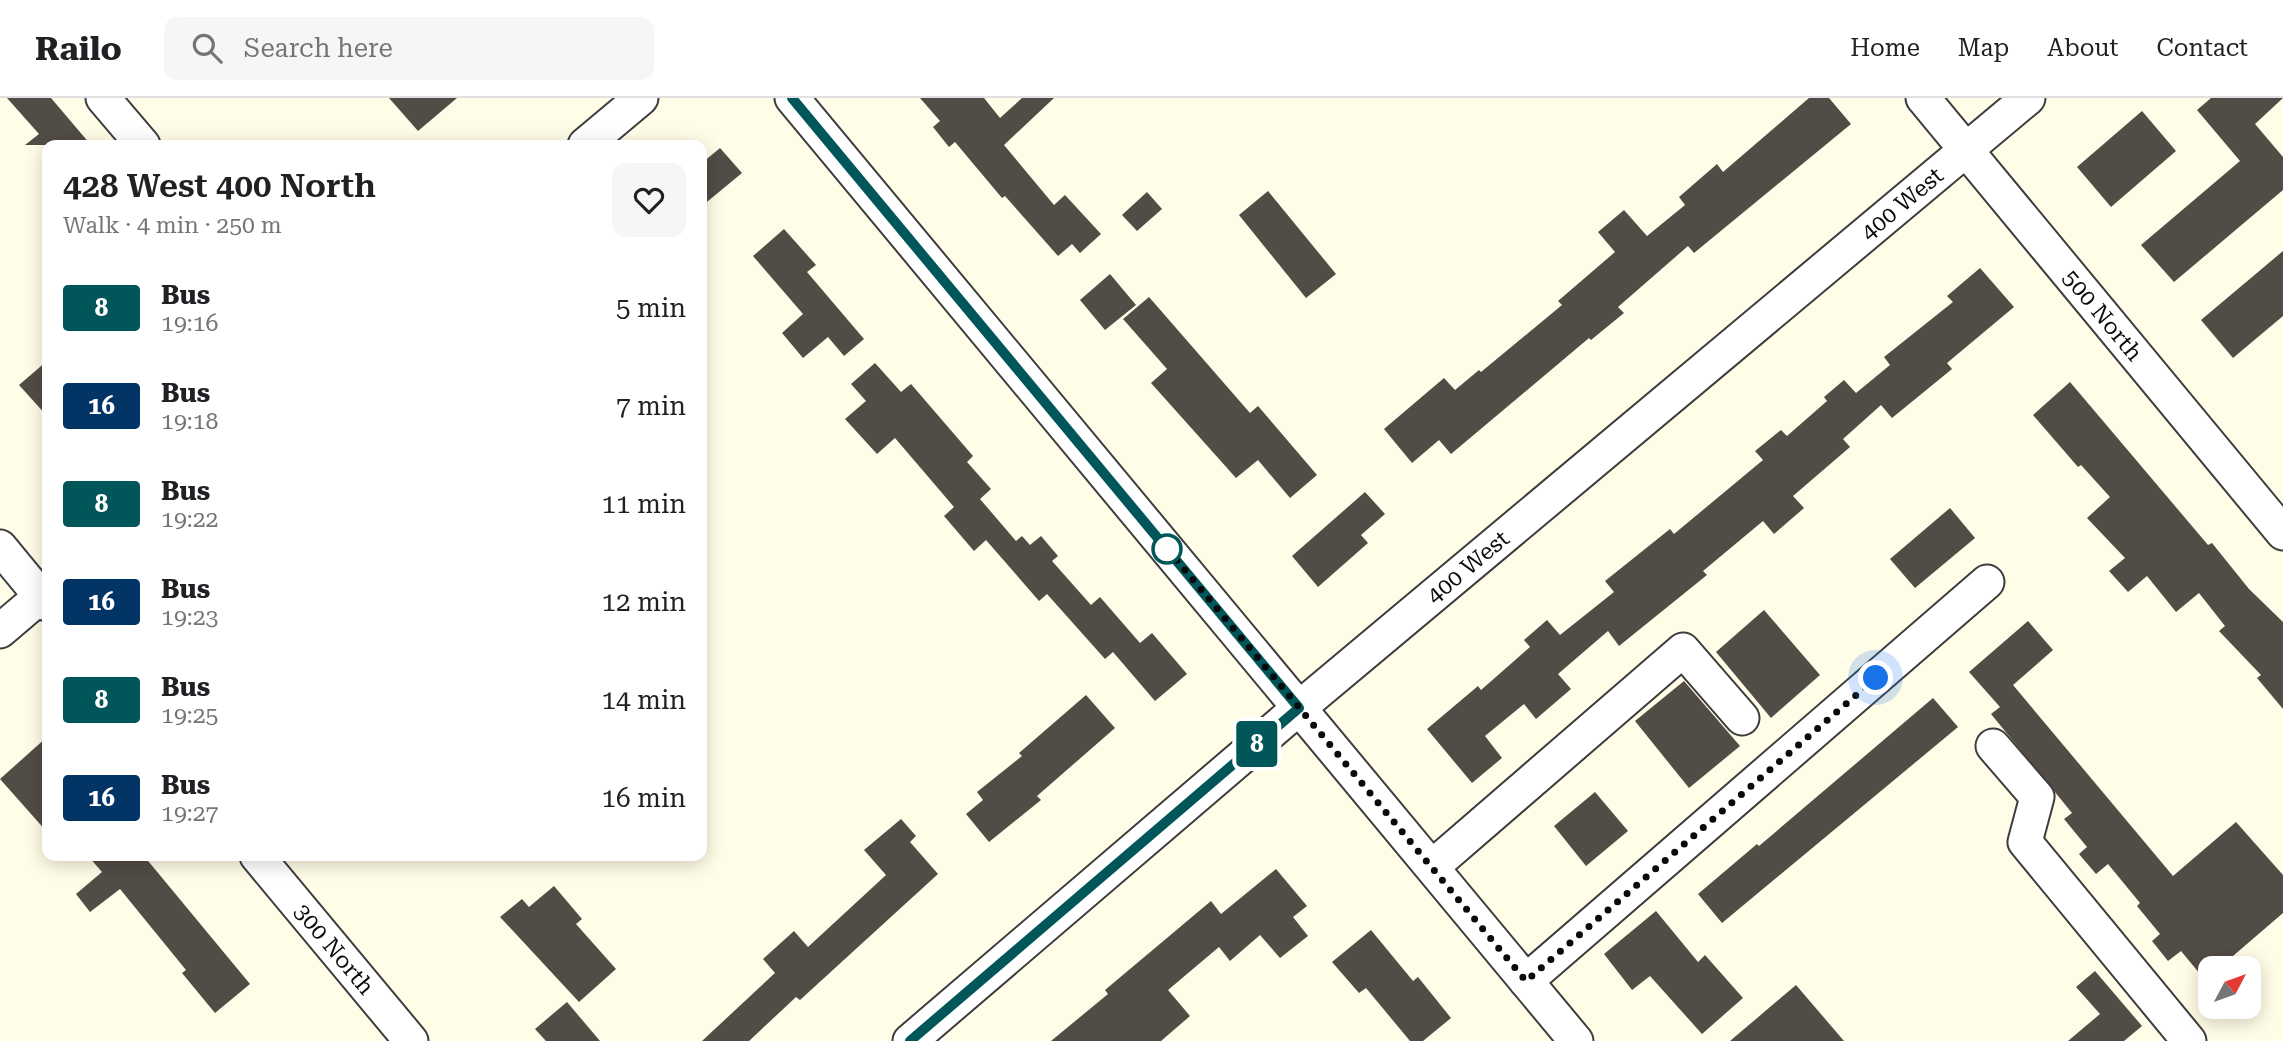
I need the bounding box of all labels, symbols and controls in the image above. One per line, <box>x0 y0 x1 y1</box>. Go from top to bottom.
search box <box>164 17 654 80</box>
text: Railo <box>35 29 122 68</box>
icon: search <box>188 29 226 67</box>
text: Search here <box>244 33 393 63</box>
text: Home <box>1850 34 1920 62</box>
text: Map <box>1958 34 2009 62</box>
text: About <box>2047 34 2118 62</box>
text: Contact <box>2156 34 2248 62</box>
street label: 400 West <box>1855 161 1949 246</box>
button: heart <box>612 163 686 237</box>
text: 428 West 400 North <box>63 166 376 205</box>
text: Walk · 4 min · 250 m <box>63 212 282 239</box>
street label: 500 North <box>2057 264 2148 366</box>
text: Bus <box>161 280 210 310</box>
text: 5 min <box>616 293 686 323</box>
text: 8 <box>95 294 108 322</box>
text: 19:16 <box>161 310 218 337</box>
text: Bus <box>161 378 210 408</box>
text: 7 min <box>616 391 686 421</box>
text: 16 <box>88 392 115 420</box>
text: 19:18 <box>161 408 218 435</box>
text: Bus <box>161 476 210 506</box>
text: 11 min <box>602 489 686 519</box>
text: 8 <box>95 490 108 518</box>
text: 19:22 <box>161 506 218 533</box>
street label: 400 West <box>1421 524 1515 609</box>
unlabelled marker <box>1152 534 1182 564</box>
text: Bus <box>161 574 210 604</box>
text: 12 min <box>602 587 686 617</box>
text: 16 <box>88 588 115 616</box>
text: 19:23 <box>161 604 218 631</box>
your location <box>1858 660 1893 695</box>
text: Bus <box>161 672 210 702</box>
text: 14 min <box>602 685 686 715</box>
text: 8 <box>95 686 108 714</box>
text: 19:25 <box>161 702 218 729</box>
line badge: 8 <box>1234 721 1280 767</box>
text: 8 <box>1250 730 1264 758</box>
text: Bus <box>161 770 210 800</box>
text: 16 min <box>602 783 686 813</box>
text: 16 <box>88 784 115 812</box>
text: 19:27 <box>161 800 218 827</box>
street label: 300 North <box>289 898 380 1000</box>
north arrow <box>2198 956 2261 1018</box>
map controls <box>2198 956 2261 1019</box>

